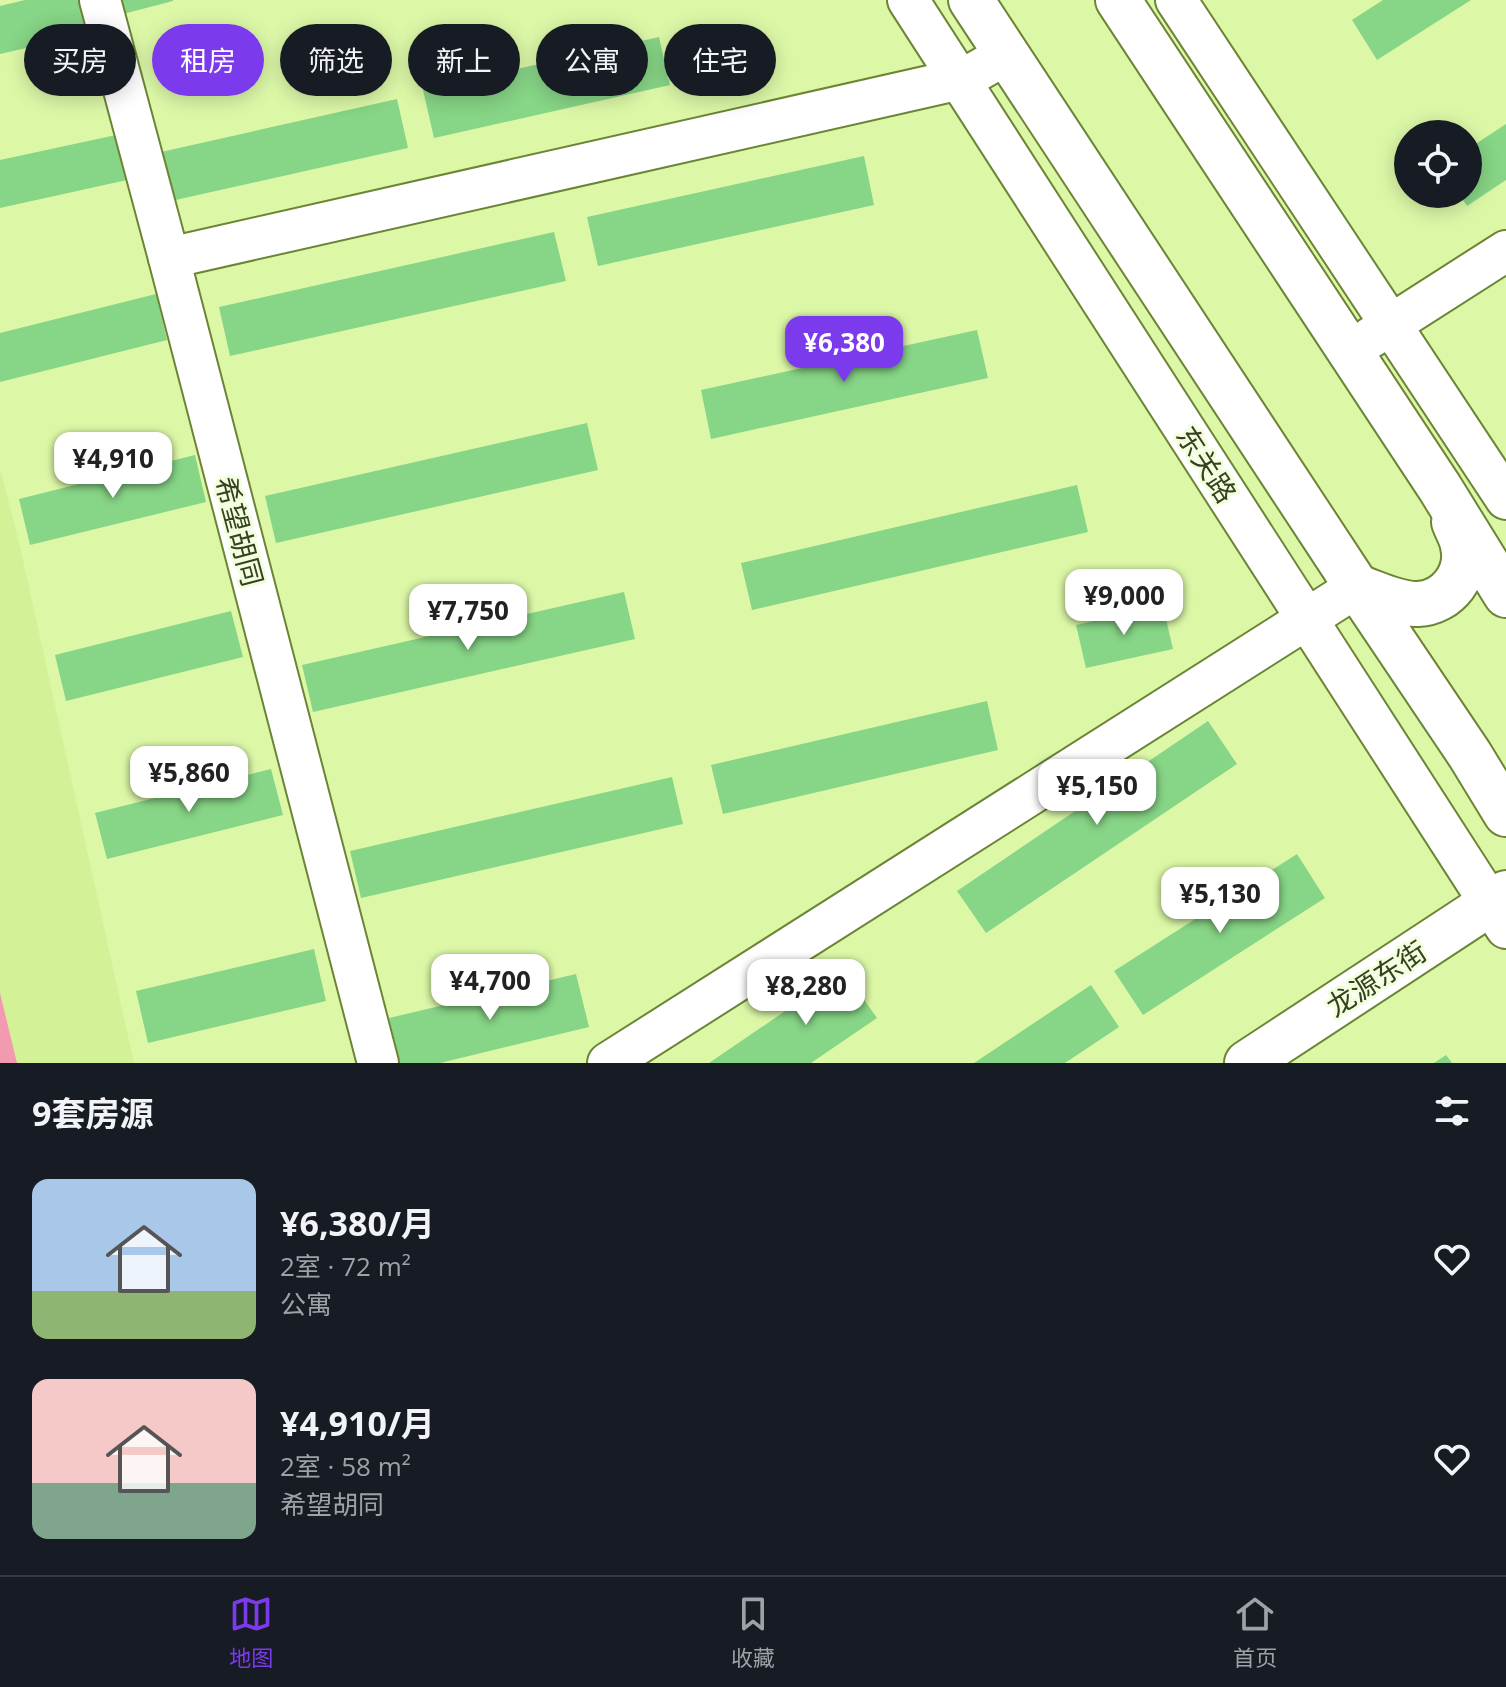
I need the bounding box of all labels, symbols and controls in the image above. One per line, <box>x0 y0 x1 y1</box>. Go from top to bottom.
chip: 买房 <box>24 24 136 96</box>
chip: 租房 <box>152 24 264 96</box>
chip: 筛选 <box>280 24 392 96</box>
chip: 新上 <box>408 24 520 96</box>
chip: 公寓 <box>536 24 648 96</box>
chip: 住宅 <box>664 24 776 96</box>
map controls <box>1394 120 1482 208</box>
button: locate <box>1394 120 1482 208</box>
pin: ¥6,380 <box>779 316 909 384</box>
text: ¥6,380 <box>803 324 885 360</box>
street label: 东关路 <box>1168 418 1246 510</box>
pin: ¥4,910 <box>48 432 178 500</box>
text: ¥4,910 <box>72 440 154 476</box>
street label: 希望胡同 <box>207 472 273 590</box>
pin: ¥9,000 <box>1059 569 1189 637</box>
text: ¥9,000 <box>1083 577 1165 613</box>
pin: ¥7,750 <box>403 584 533 652</box>
text: ¥7,750 <box>427 592 509 628</box>
pin: ¥5,860 <box>124 746 254 814</box>
text: ¥5,860 <box>148 754 230 790</box>
pin: ¥5,150 <box>1032 759 1162 827</box>
text: ¥5,150 <box>1056 767 1138 803</box>
pin: ¥5,130 <box>1155 867 1285 935</box>
text: ¥5,130 <box>1179 875 1261 911</box>
street label: 龙源东街 <box>1319 932 1433 1024</box>
pin: ¥4,700 <box>425 954 555 1022</box>
pin: ¥8,280 <box>741 959 871 1027</box>
text: ¥4,700 <box>449 962 531 998</box>
text: ¥8,280 <box>765 967 847 1003</box>
icon: filters <box>1430 1089 1474 1133</box>
text: 9套房源 <box>32 1090 153 1136</box>
text: ¥6,380/月 <box>280 1200 435 1246</box>
icon: home <box>96 1211 192 1307</box>
icon: heart <box>1430 1237 1474 1281</box>
text: 2室 · 72 m² <box>280 1248 411 1284</box>
text: 公寓 <box>280 1286 332 1322</box>
text: ¥4,910/月 <box>280 1400 435 1446</box>
icon: home <box>96 1411 192 1507</box>
icon: heart <box>1430 1437 1474 1481</box>
text: 2室 · 58 m² <box>280 1448 411 1484</box>
text: 希望胡同 <box>280 1486 384 1522</box>
tab: 地图 <box>229 1592 273 1672</box>
tab: 收藏 <box>731 1592 775 1672</box>
tab: 首页 <box>1233 1592 1277 1672</box>

